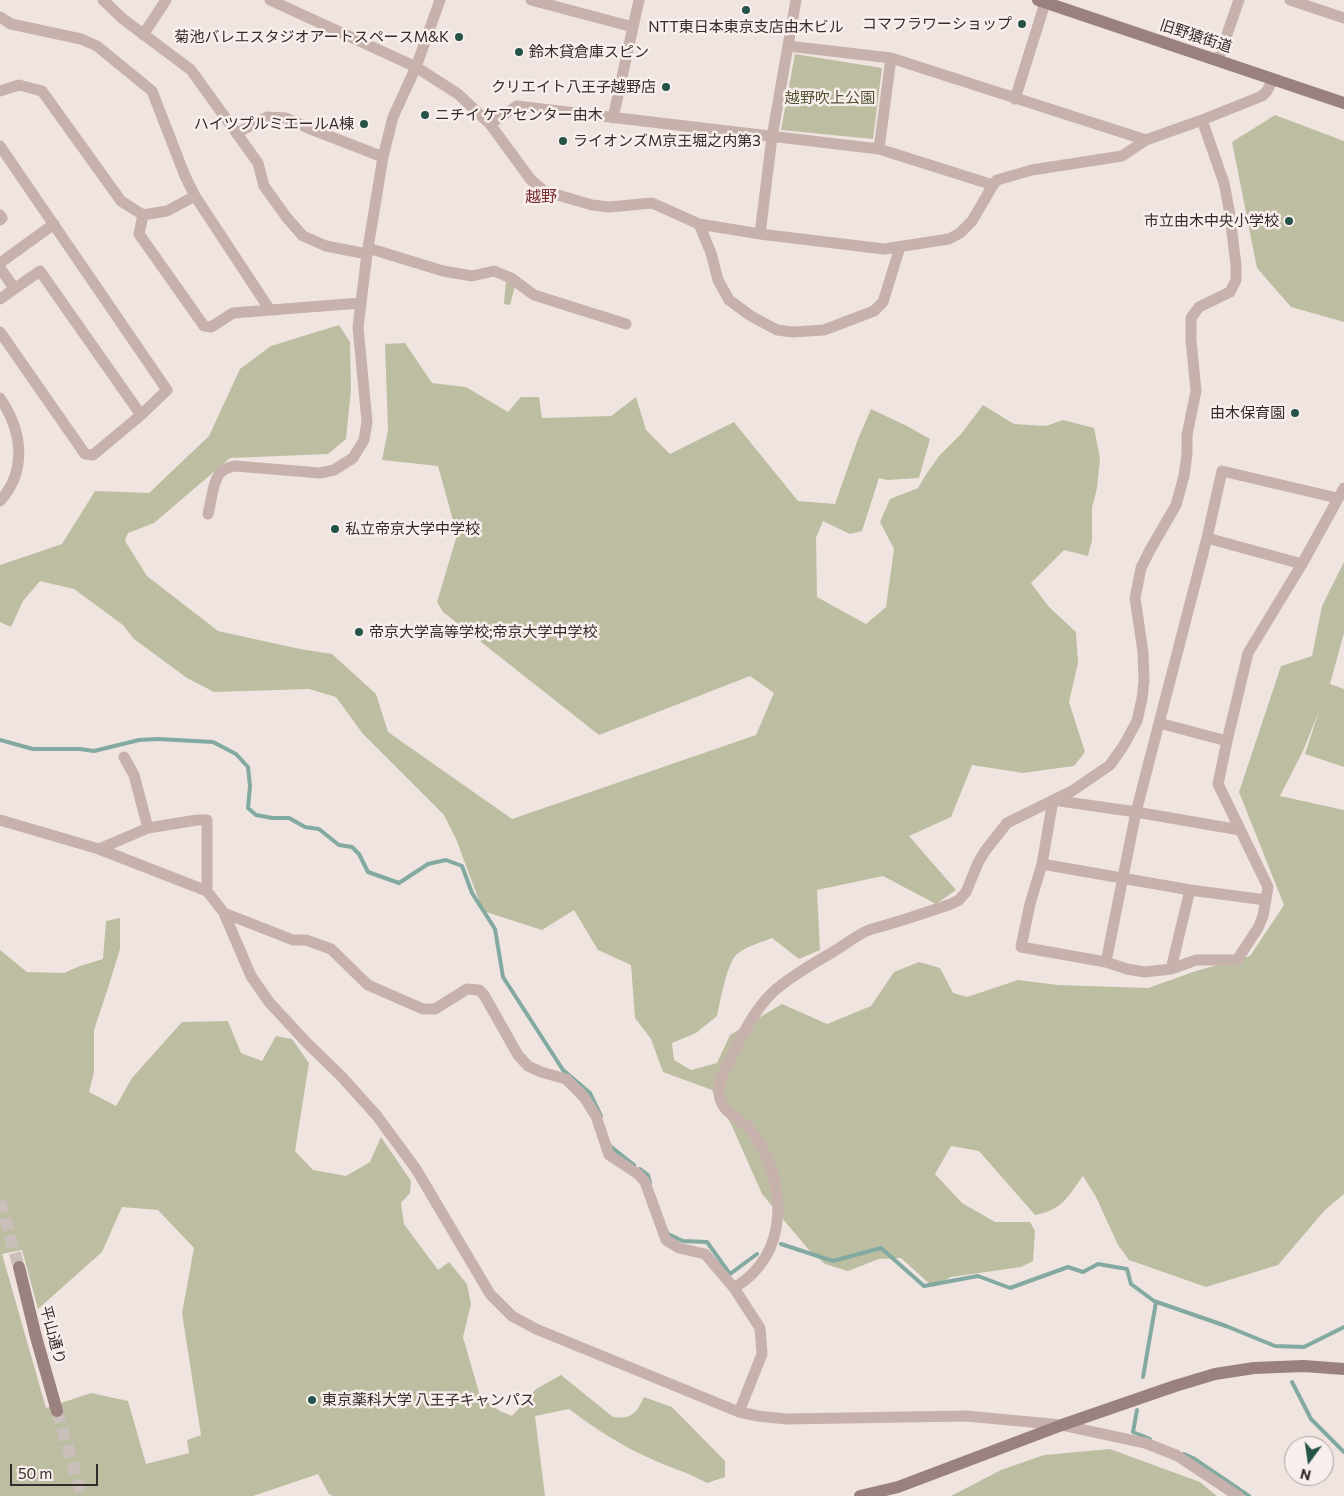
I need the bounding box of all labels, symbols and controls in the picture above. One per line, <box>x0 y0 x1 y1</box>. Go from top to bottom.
marker: NTT東日本東京支店由木ビル <box>740 4 752 16</box>
place label: コマフラワーショップ <box>862 15 1012 33</box>
street label: 旧野猿街道 <box>1158 16 1234 56</box>
place label: NTT東日本東京支店由木ビル <box>648 18 844 36</box>
marker: コマフラワーショップ <box>1016 18 1028 30</box>
place label: 菊池バレエスタジオアートスペースM&K <box>175 28 449 46</box>
marker: 菊池バレエスタジオアートスペースM&K <box>453 31 465 43</box>
place label: 鈴木貸倉庫スピン <box>529 43 649 61</box>
marker: 鈴木貸倉庫スピン <box>513 46 525 58</box>
place label: クリエイト八王子越野店 <box>491 78 656 96</box>
marker: クリエイト八王子越野店 <box>660 81 672 93</box>
park label: 越野吹上公園 <box>785 89 875 107</box>
place label: ニチイ ケアセンター由木 <box>435 106 603 124</box>
marker: ニチイ ケアセンター由木 <box>419 109 431 121</box>
place label: ハイツプルミエールA棟 <box>194 115 354 133</box>
marker: ハイツプルミエールA棟 <box>358 118 370 130</box>
place label: ライオンズM京王堀之内第3 <box>573 132 761 150</box>
marker: ライオンズM京王堀之内第3 <box>557 135 569 147</box>
district label: 越野 <box>525 187 557 207</box>
place label: 市立由木中央小学校 <box>1144 212 1279 230</box>
marker: 市立由木中央小学校 <box>1283 215 1295 227</box>
place label: 由木保育園 <box>1210 404 1285 422</box>
marker: 由木保育園 <box>1289 407 1301 419</box>
place label: 私立帝京大学中学校 <box>345 520 480 538</box>
marker: 私立帝京大学中学校 <box>329 523 341 535</box>
place label: 帝京大学高等学校;帝京大学中学校 <box>369 623 598 641</box>
marker: 帝京大学高等学校;帝京大学中学校 <box>353 626 365 638</box>
street label: 平山通り <box>37 1304 69 1366</box>
place label: 東京薬科大学 八王子キャンパス <box>322 1391 535 1409</box>
marker: 東京薬科大学 八王子キャンパス <box>306 1394 318 1406</box>
north arrow <box>1284 1436 1334 1486</box>
scale bar <box>12 1454 100 1486</box>
text: 50 m <box>18 1464 52 1482</box>
text: N <box>1298 1466 1313 1485</box>

